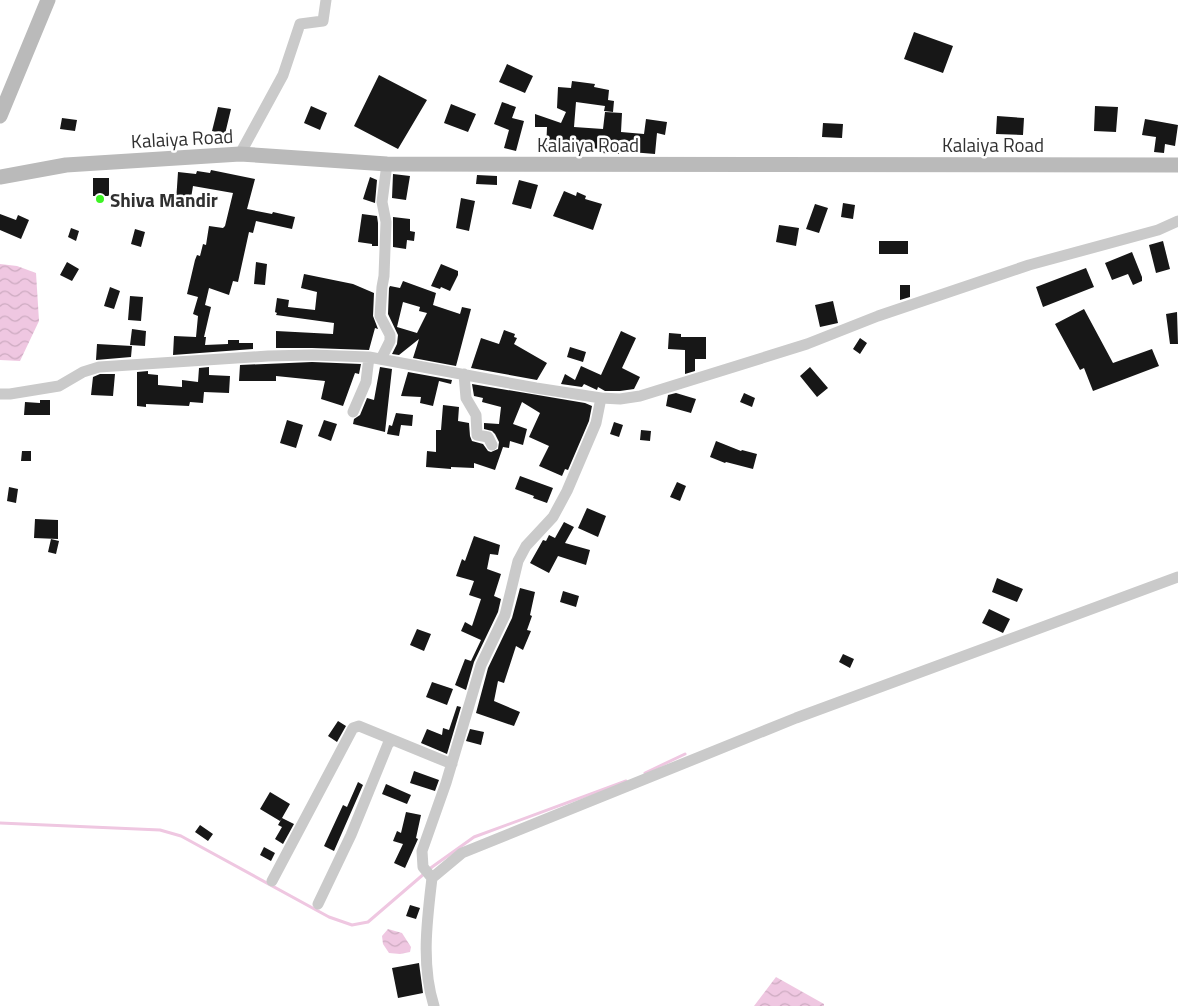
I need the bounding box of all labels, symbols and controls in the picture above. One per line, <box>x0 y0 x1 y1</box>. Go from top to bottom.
street label: Kalaiya Road <box>130 121 234 155</box>
street label: Kalaiya Road <box>537 130 639 159</box>
street label: Kalaiya Road <box>942 130 1044 159</box>
place label: Shiva Mandir <box>110 185 218 214</box>
marker: Shiva Mandir <box>94 193 106 205</box>

